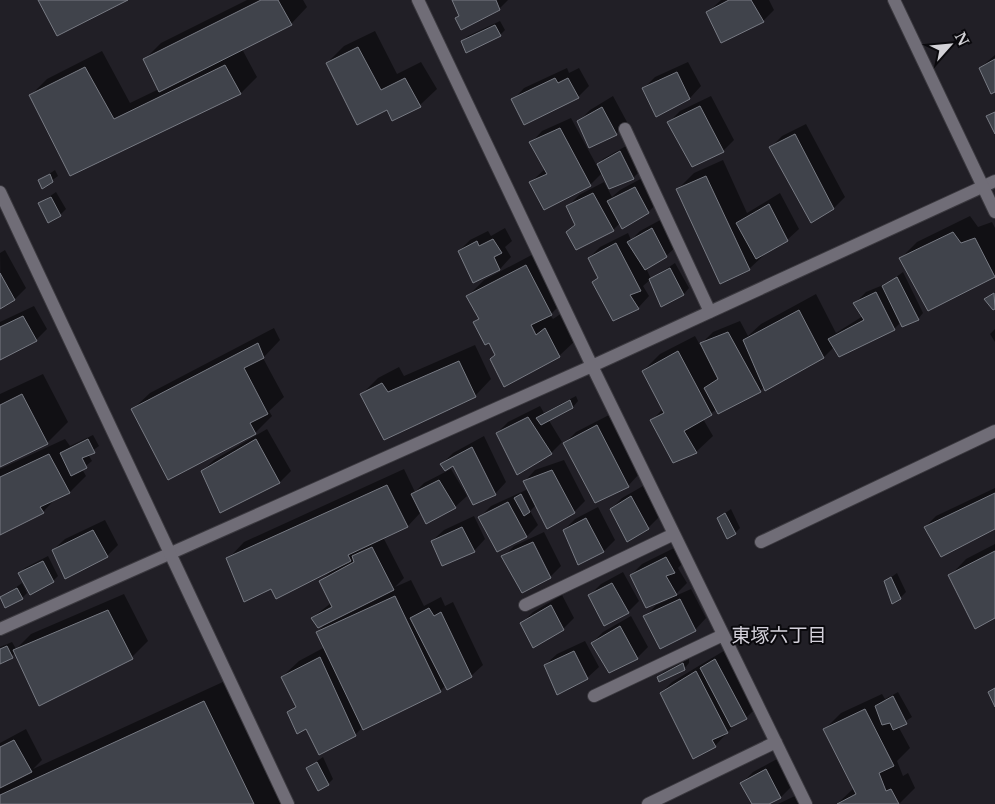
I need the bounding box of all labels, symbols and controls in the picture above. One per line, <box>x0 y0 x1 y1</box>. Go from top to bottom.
north arrow <box>925 20 975 70</box>
text: N <box>951 29 973 49</box>
district label: 東塚六丁目 <box>731 624 827 647</box>

